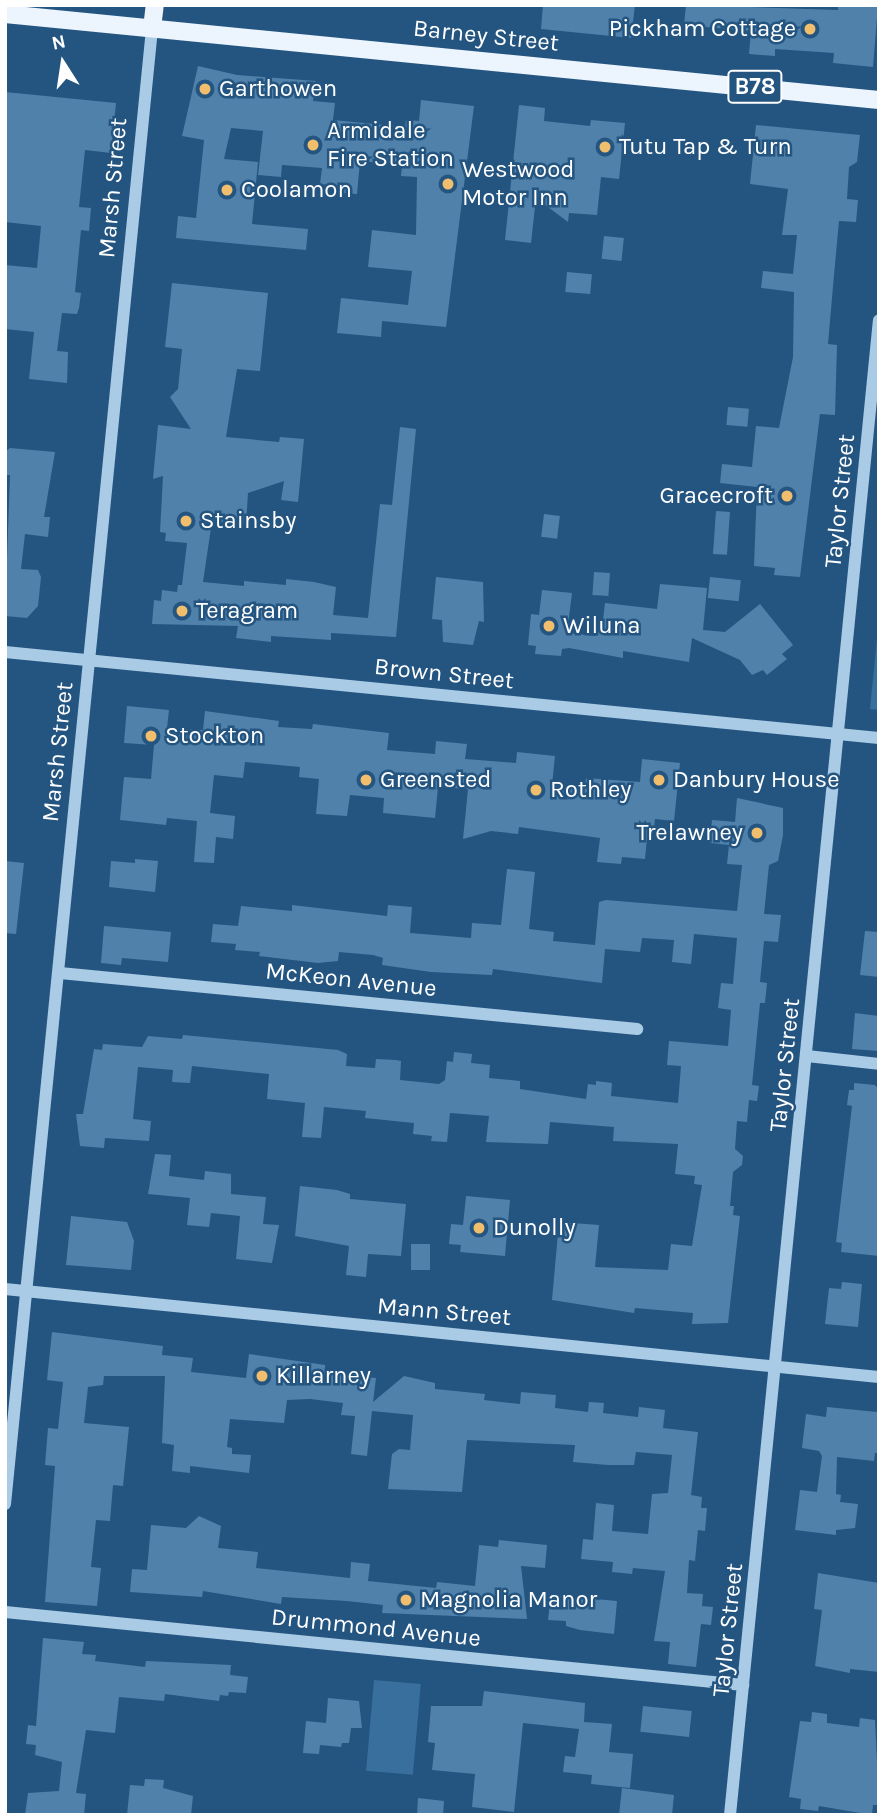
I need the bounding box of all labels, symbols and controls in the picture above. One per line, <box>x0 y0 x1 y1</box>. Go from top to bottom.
street label: Barney Street <box>412 14 560 58</box>
place label: Pickham Cottage <box>609 15 796 43</box>
marker: Pickham Cottage <box>802 21 818 37</box>
north arrow <box>28 28 98 98</box>
text: N <box>50 30 68 55</box>
road number: B78 <box>727 68 783 106</box>
place label: Garthowen <box>219 75 337 103</box>
marker: Garthowen <box>197 81 213 97</box>
street label: Marsh Street <box>93 117 133 259</box>
place label: Armidale Fire Station <box>327 117 454 173</box>
place label: Tutu Tap & Turn <box>619 133 792 161</box>
marker: Armidale Fire Station <box>305 137 321 153</box>
marker: Tutu Tap & Turn <box>597 139 613 155</box>
place label: Westwood Motor Inn <box>462 156 574 212</box>
place label: Coolamon <box>241 176 352 204</box>
marker: Westwood Motor Inn <box>440 176 456 192</box>
marker: Coolamon <box>219 182 235 198</box>
street label: Taylor Street <box>819 433 861 569</box>
place label: Gracecroft <box>660 482 773 510</box>
marker: Gracecroft <box>779 488 795 504</box>
place label: Stainsby <box>200 507 296 535</box>
marker: Stainsby <box>178 513 194 529</box>
place label: Teragram <box>196 597 298 625</box>
marker: Teragram <box>174 603 190 619</box>
place label: Wiluna <box>563 612 641 640</box>
marker: Wiluna <box>541 618 557 634</box>
street label: Brown Street <box>373 652 515 696</box>
street label: Marsh Street <box>36 680 80 824</box>
place label: Stockton <box>165 722 264 750</box>
marker: Stockton <box>143 728 159 744</box>
place label: Greensted <box>380 766 491 794</box>
place label: Danbury House <box>673 766 839 794</box>
marker: Greensted <box>358 772 374 788</box>
marker: Danbury House <box>651 772 667 788</box>
place label: Rothley <box>550 776 632 804</box>
marker: Rothley <box>528 782 544 798</box>
place label: Trelawney <box>636 819 743 847</box>
marker: Trelawney <box>749 825 765 841</box>
street label: McKeon Avenue <box>264 957 438 1003</box>
street label: Taylor Street <box>764 997 806 1133</box>
place label: Dunolly <box>493 1214 576 1242</box>
marker: Dunolly <box>471 1220 487 1236</box>
street label: Mann Street <box>376 1292 512 1332</box>
place label: Killarney <box>276 1362 371 1390</box>
marker: Killarney <box>254 1368 270 1384</box>
street label: Taylor Street <box>707 1562 749 1698</box>
place label: Magnolia Manor <box>420 1586 597 1614</box>
marker: Magnolia Manor <box>398 1592 414 1608</box>
street label: Drummond Avenue <box>270 1603 482 1653</box>

